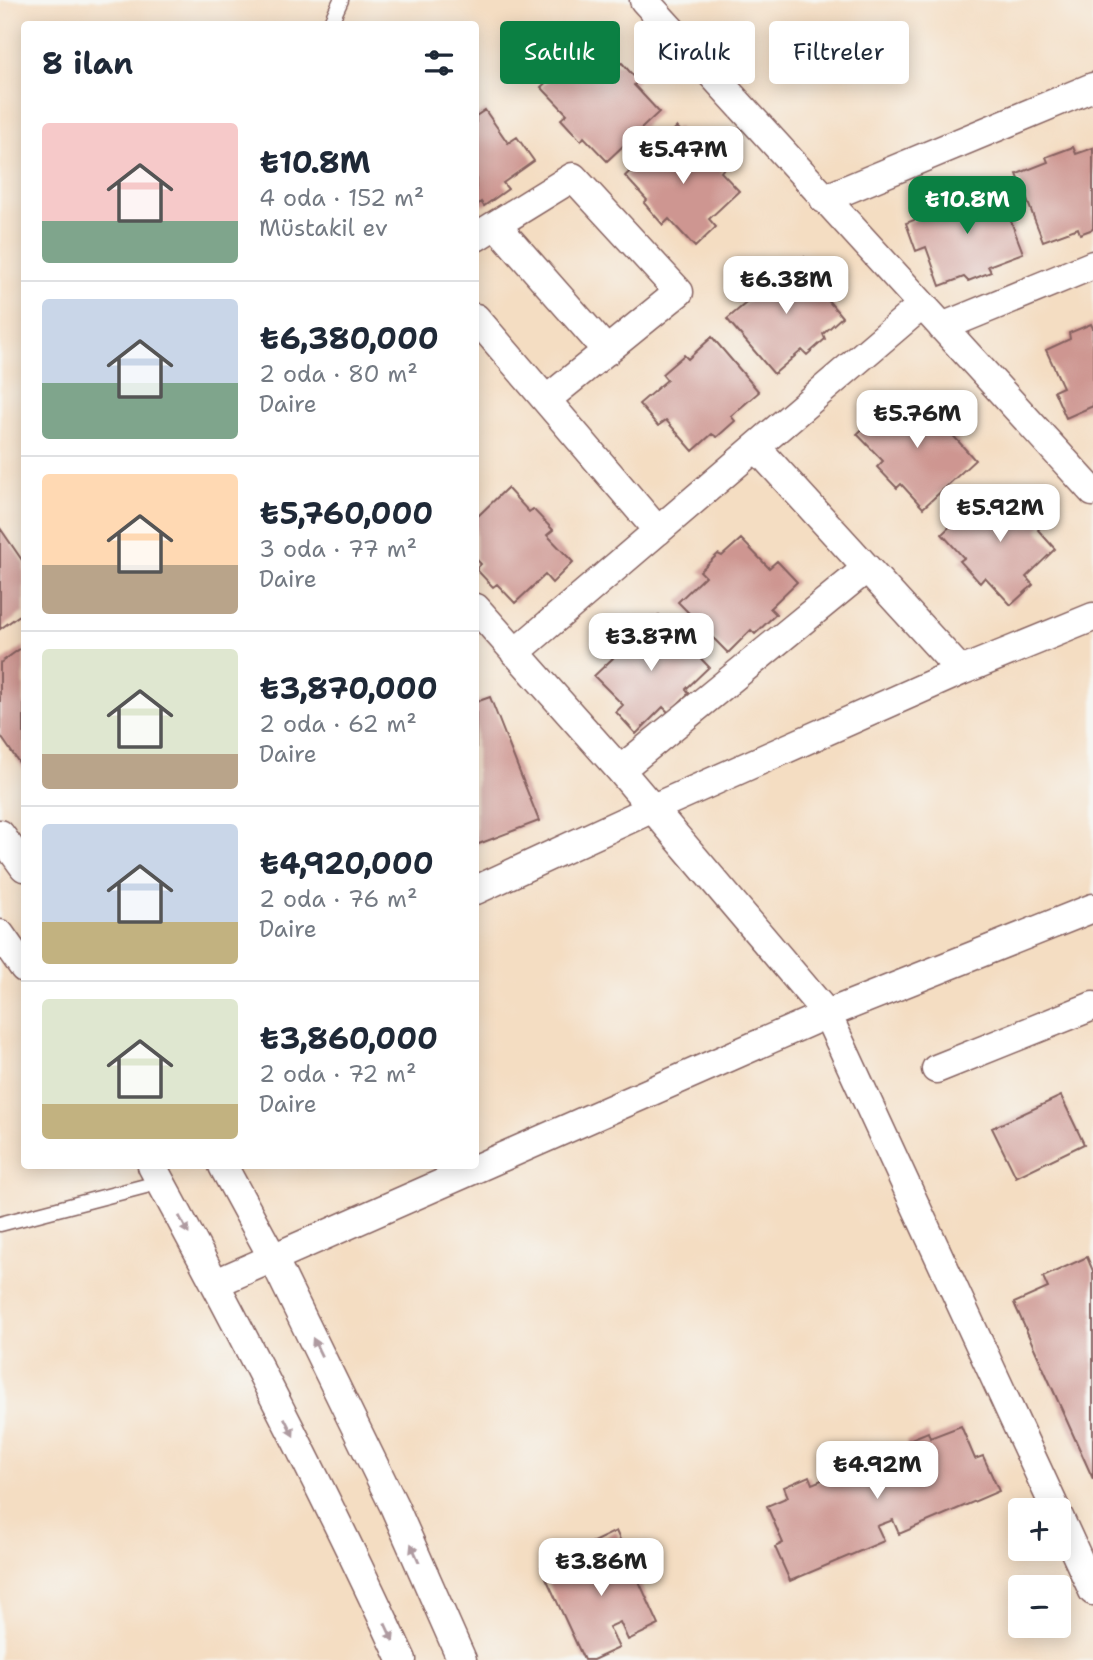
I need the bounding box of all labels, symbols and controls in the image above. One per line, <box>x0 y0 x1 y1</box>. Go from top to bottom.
chip: Satılık <box>500 21 620 84</box>
chip: Kiralık <box>634 21 755 84</box>
chip: Filtreler <box>769 21 909 84</box>
text: 8 ilan <box>42 43 133 84</box>
icon: filters <box>420 44 458 82</box>
pin: ₺5.47M <box>626 127 740 186</box>
text: ₺5.47M <box>638 134 728 164</box>
text: ₺10.8M <box>259 142 371 183</box>
icon: home <box>98 151 182 235</box>
pin: ₺10.8M <box>910 176 1024 236</box>
text: 4 oda · 152 m² <box>259 183 424 213</box>
text: ₺10.8M <box>924 184 1010 214</box>
text: Müstakil ev <box>259 213 388 243</box>
pin: ₺6.38M <box>729 256 843 316</box>
text: ₺6.38M <box>739 264 833 294</box>
text: ₺6,380,000 <box>259 318 439 359</box>
icon: home <box>98 327 182 411</box>
text: 2 oda · 80 m² <box>259 359 418 389</box>
text: Daire <box>259 389 317 419</box>
pin: ₺5.76M <box>860 391 974 450</box>
text: ₺5.76M <box>873 398 961 428</box>
pin: ₺5.92M <box>943 484 1057 544</box>
text: ₺5.92M <box>956 492 1044 522</box>
text: ₺5,760,000 <box>259 493 433 534</box>
icon: home <box>98 502 182 586</box>
text: 3 oda · 77 m² <box>259 534 417 564</box>
text: Daire <box>259 564 317 594</box>
pin: ₺3.87M <box>594 614 708 673</box>
text: ₺3.87M <box>605 621 697 651</box>
text: ₺3,870,000 <box>259 668 438 709</box>
icon: home <box>98 677 182 761</box>
text: 2 oda · 62 m² <box>259 709 417 739</box>
text: Daire <box>259 739 317 769</box>
text: ₺4,920,000 <box>259 843 434 884</box>
icon: home <box>98 852 182 936</box>
text: 2 oda · 76 m² <box>259 884 418 914</box>
text: Daire <box>259 914 317 944</box>
text: ₺3,860,000 <box>259 1018 438 1059</box>
icon: home <box>98 1027 182 1111</box>
text: 2 oda · 72 m² <box>259 1059 417 1089</box>
text: Daire <box>259 1089 317 1119</box>
one-way arrow <box>178 1216 190 1236</box>
one-way arrow <box>311 1337 322 1357</box>
one-way arrow <box>283 1418 295 1438</box>
pin: ₺4.92M <box>820 1442 934 1501</box>
text: ₺4.92M <box>832 1449 922 1479</box>
map controls <box>1008 1498 1071 1638</box>
button: + <box>1008 1498 1071 1561</box>
pin: ₺3.86M <box>544 1538 658 1598</box>
one-way arrow <box>409 1542 420 1563</box>
text: ₺3.86M <box>555 1546 647 1576</box>
button: − <box>1008 1575 1071 1638</box>
one-way arrow <box>383 1622 395 1642</box>

